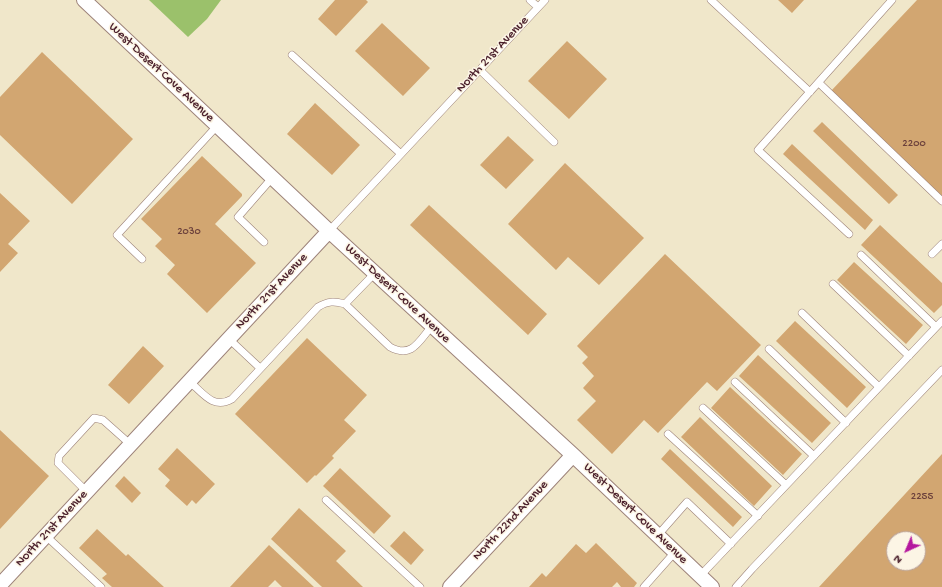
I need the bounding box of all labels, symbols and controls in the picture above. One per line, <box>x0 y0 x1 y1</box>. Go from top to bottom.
street label: North 21st Avenue <box>454 13 532 97</box>
street label: West Desert Cove Avenue <box>105 20 217 126</box>
house number: 2200 <box>902 137 926 151</box>
house number: 2030 <box>177 225 201 239</box>
street label: West Desert Cove Avenue <box>341 241 453 347</box>
street label: North 21st Avenue <box>233 250 311 334</box>
street label: West Desert Cove Avenue <box>580 460 690 568</box>
street label: North 22nd Avenue <box>470 478 552 564</box>
street label: North 21st Avenue <box>13 487 91 571</box>
house number: 2255 <box>911 490 933 504</box>
north arrow <box>886 531 926 571</box>
text: N <box>892 552 905 566</box>

